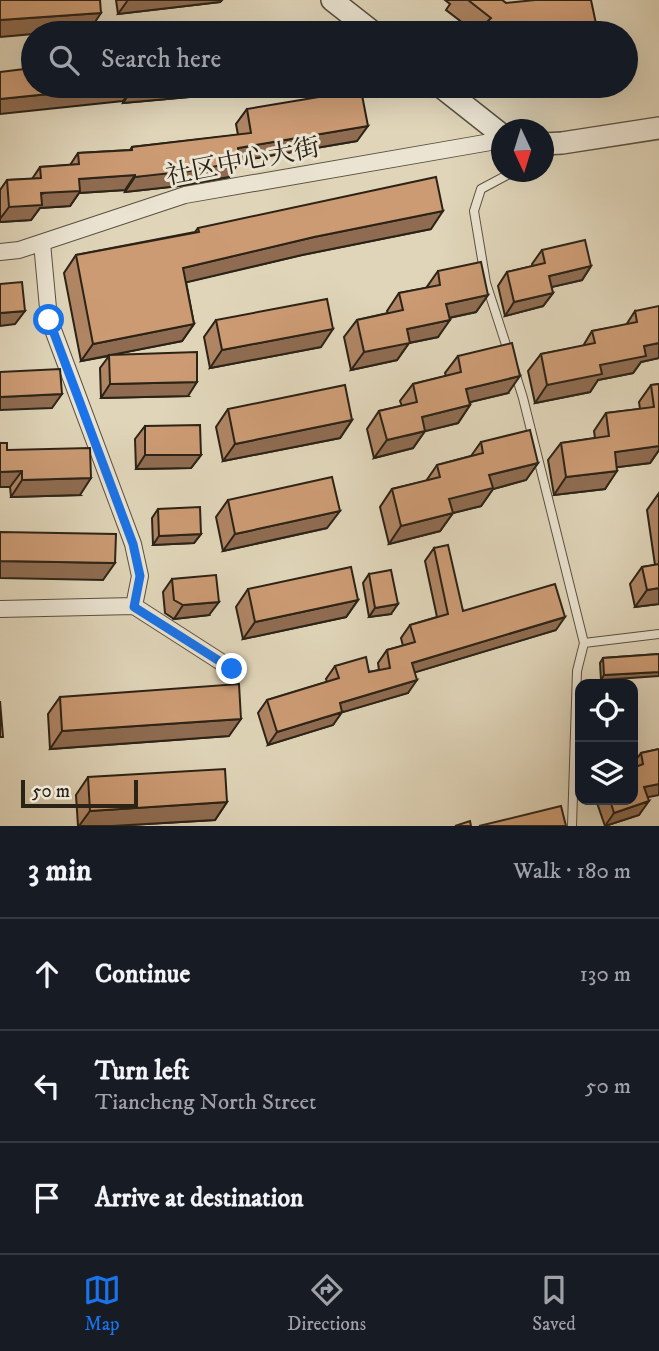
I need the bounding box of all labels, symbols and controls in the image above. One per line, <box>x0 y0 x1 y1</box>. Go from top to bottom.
search box <box>21 21 638 98</box>
icon: search <box>45 41 83 79</box>
text: Search here <box>101 43 221 76</box>
north arrow <box>491 119 554 182</box>
street label: 社区中心大街 <box>163 131 323 193</box>
route start <box>33 304 64 335</box>
route end <box>216 653 247 684</box>
map controls <box>575 679 638 805</box>
button: locate <box>575 679 638 742</box>
button: layers <box>575 742 638 805</box>
scale bar <box>21 777 138 809</box>
text: 50 m <box>32 780 70 803</box>
text: 3 min <box>28 853 92 890</box>
text: Walk · 180 m <box>513 857 631 886</box>
icon: ahead <box>28 955 66 993</box>
text: Continue <box>95 958 190 991</box>
text: 130 m <box>579 960 631 989</box>
text: Turn left <box>95 1055 189 1088</box>
icon: left <box>28 1067 66 1105</box>
text: 50 m <box>585 1072 631 1101</box>
text: Tiancheng North Street <box>95 1088 316 1117</box>
icon: arrive <box>28 1179 66 1217</box>
text: Arrive at destination <box>95 1182 304 1215</box>
tab: Map <box>83 1271 121 1336</box>
tab: Directions <box>287 1271 366 1336</box>
tab: Saved <box>532 1271 576 1336</box>

